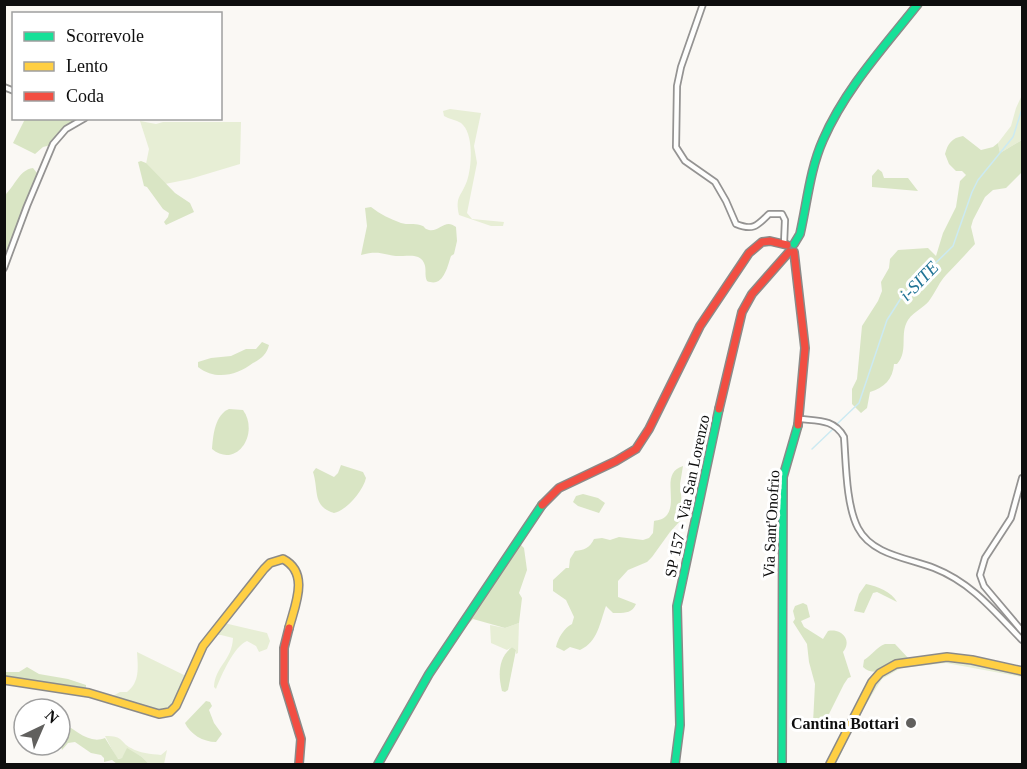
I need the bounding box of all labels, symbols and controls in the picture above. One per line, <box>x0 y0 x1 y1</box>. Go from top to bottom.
legend <box>12 12 222 120</box>
text: Scorrevole <box>66 26 144 46</box>
text: Lento <box>66 56 108 76</box>
text: Coda <box>66 86 104 106</box>
water label: i-SITE <box>895 257 943 305</box>
street label: SP 157 - Via San Lorenzo <box>661 413 713 579</box>
street label: Via Sant'Onofrio <box>760 470 782 578</box>
north arrow <box>12 697 72 757</box>
text: N <box>42 706 62 727</box>
place label: Cantina Bottari <box>791 715 900 732</box>
marker: Cantina Bottari <box>904 716 918 730</box>

